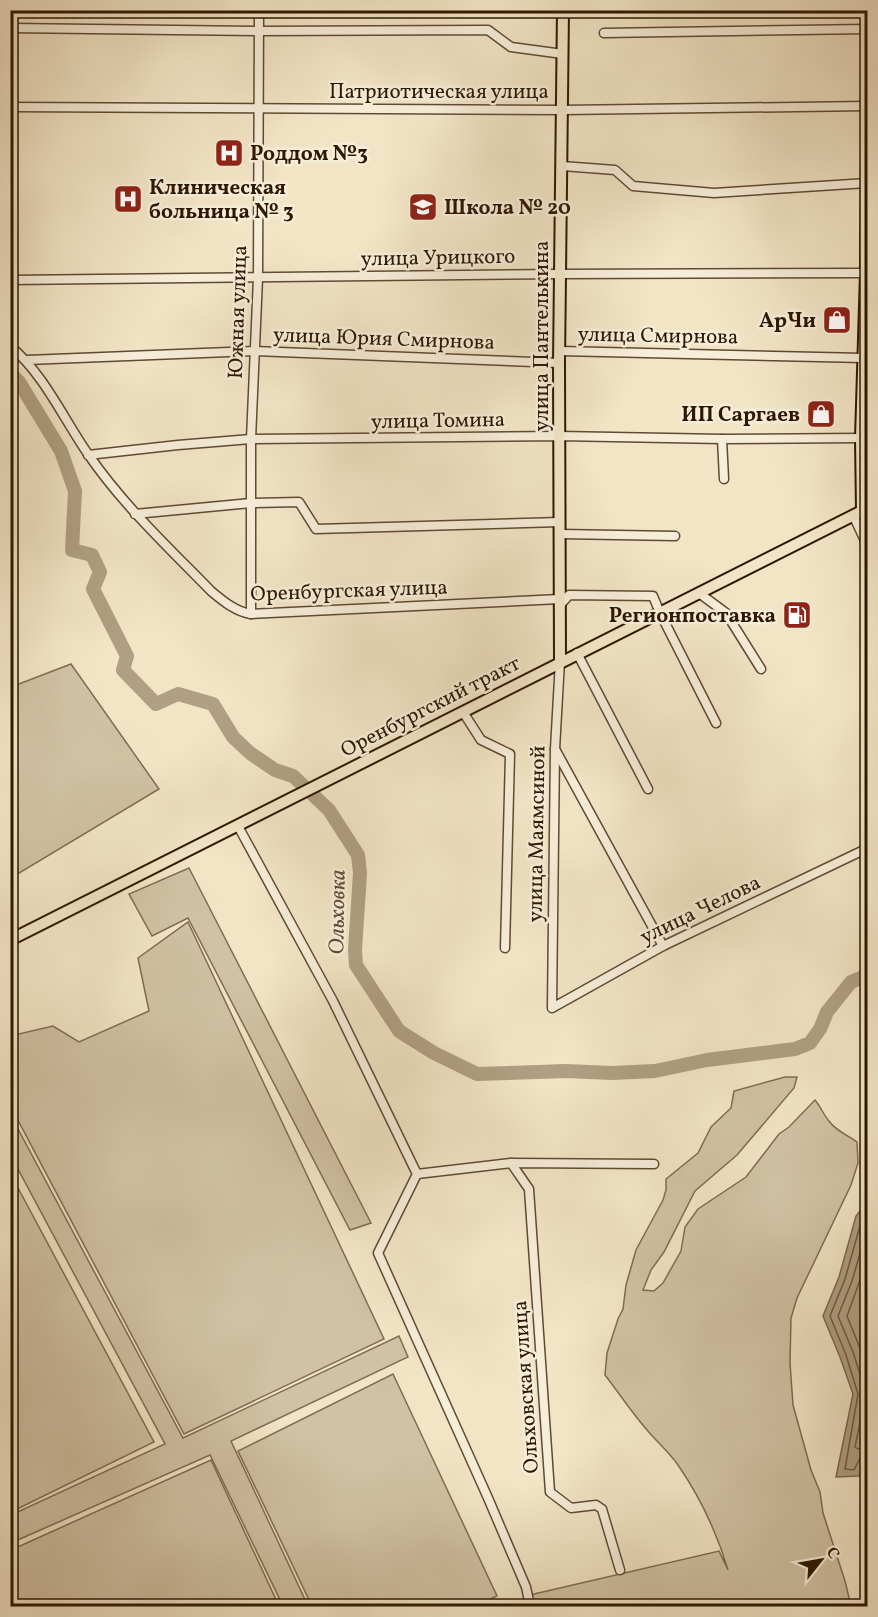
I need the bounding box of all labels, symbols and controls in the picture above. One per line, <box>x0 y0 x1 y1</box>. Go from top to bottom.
street label: Патриотическая улица <box>329 78 549 107</box>
hospital icon: Роддом №3 <box>213 137 245 169</box>
place label: Роддом №3 <box>250 140 368 169</box>
place label: Клиническая больница № 3 <box>149 174 294 227</box>
hospital icon: Клиническая больница № 3 <box>112 183 144 215</box>
school or university icon: Школа № 20 <box>407 191 439 223</box>
place label: Школа № 20 <box>444 194 571 223</box>
street label: улица Пантелькина <box>528 241 557 431</box>
street label: улица Урицкого <box>360 243 516 274</box>
street label: Южная улица <box>222 244 255 380</box>
shop icon: АрЧи <box>821 304 853 336</box>
place label: АрЧи <box>759 307 816 336</box>
street label: улица Юрия Смирнова <box>273 321 495 358</box>
street label: улица Смирнова <box>577 321 739 352</box>
shop icon: ИП Саргаев <box>805 398 837 430</box>
place label: ИП Саргаев <box>681 401 800 430</box>
street label: улица Томина <box>371 406 505 437</box>
street label: Оренбургская улица <box>250 574 448 609</box>
fuel station icon: Регионпоставка <box>781 599 813 631</box>
place label: Регионпоставка <box>609 602 776 631</box>
street label: Оренбургский тракт <box>336 649 526 765</box>
street label: улица Маямсиной <box>521 745 554 923</box>
water label: Ольховка <box>322 869 355 955</box>
street label: улица Челова <box>635 869 766 952</box>
street label: Ольховская улица <box>506 1300 547 1474</box>
north arrow <box>791 1530 851 1590</box>
text: С <box>820 1543 844 1563</box>

